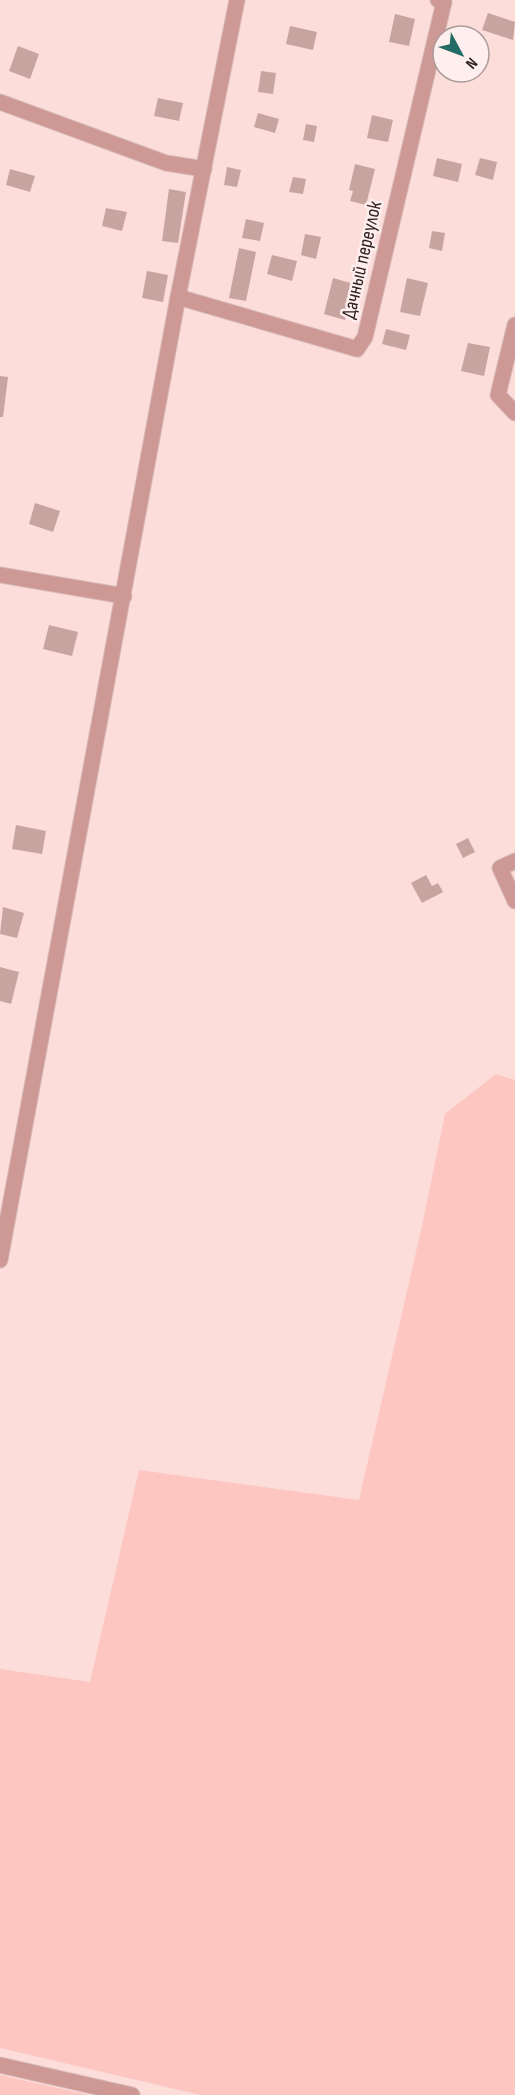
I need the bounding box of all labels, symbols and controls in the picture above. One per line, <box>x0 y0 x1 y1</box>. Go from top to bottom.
north arrow <box>431 24 491 84</box>
text: N <box>461 53 481 72</box>
street label: Дачный переулок <box>337 198 387 321</box>

